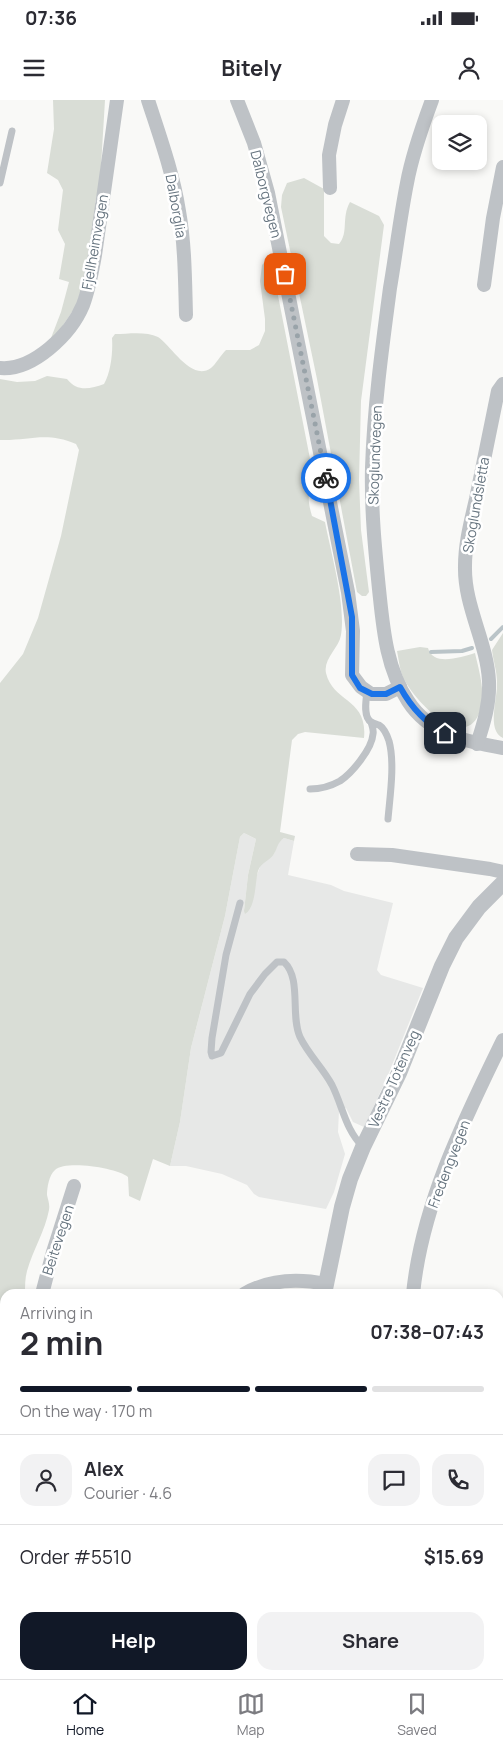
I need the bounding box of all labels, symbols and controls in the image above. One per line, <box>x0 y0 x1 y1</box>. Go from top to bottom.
text: 07:36 <box>25 5 77 31</box>
text: Bitely <box>221 53 282 83</box>
icon: menu <box>20 54 48 82</box>
icon: person <box>455 54 483 82</box>
map controls <box>432 115 487 170</box>
button: layers <box>432 115 487 170</box>
street label: Dalborgvegen <box>246 148 287 240</box>
street label: Dalborglia <box>162 173 191 239</box>
street label: Fjellheimvegen <box>77 193 112 291</box>
pin <box>264 253 306 295</box>
icon: bag <box>271 260 299 288</box>
street label: Skoglundvegen <box>363 405 386 505</box>
courier <box>301 453 351 503</box>
street label: Skoglundsletta <box>458 455 493 554</box>
icon: bike <box>312 464 340 492</box>
pin <box>424 712 466 754</box>
icon: home <box>431 719 459 747</box>
street label: Vestre Totenveg <box>363 1027 424 1131</box>
street label: Fredengvegen <box>423 1117 474 1210</box>
street label: Beitevegen <box>37 1202 78 1277</box>
text: Arriving in <box>20 1302 93 1324</box>
text: 07:38–07:43 <box>370 1319 484 1345</box>
text: 2 min <box>20 1321 103 1365</box>
text: On the way · 170 m <box>20 1400 152 1422</box>
button: person <box>20 1454 72 1506</box>
button: chat <box>368 1454 420 1506</box>
button: phone <box>432 1454 484 1506</box>
text: Alex <box>84 1456 124 1482</box>
text: Courier · 4.6 <box>84 1482 172 1504</box>
text: Order #5510 <box>20 1544 132 1570</box>
text: $15.69 <box>424 1544 484 1570</box>
button: Help <box>20 1612 247 1670</box>
button: Share <box>257 1612 484 1670</box>
tab: Home <box>66 1690 104 1739</box>
tab: Map <box>237 1690 265 1739</box>
tab: Saved <box>397 1690 437 1739</box>

